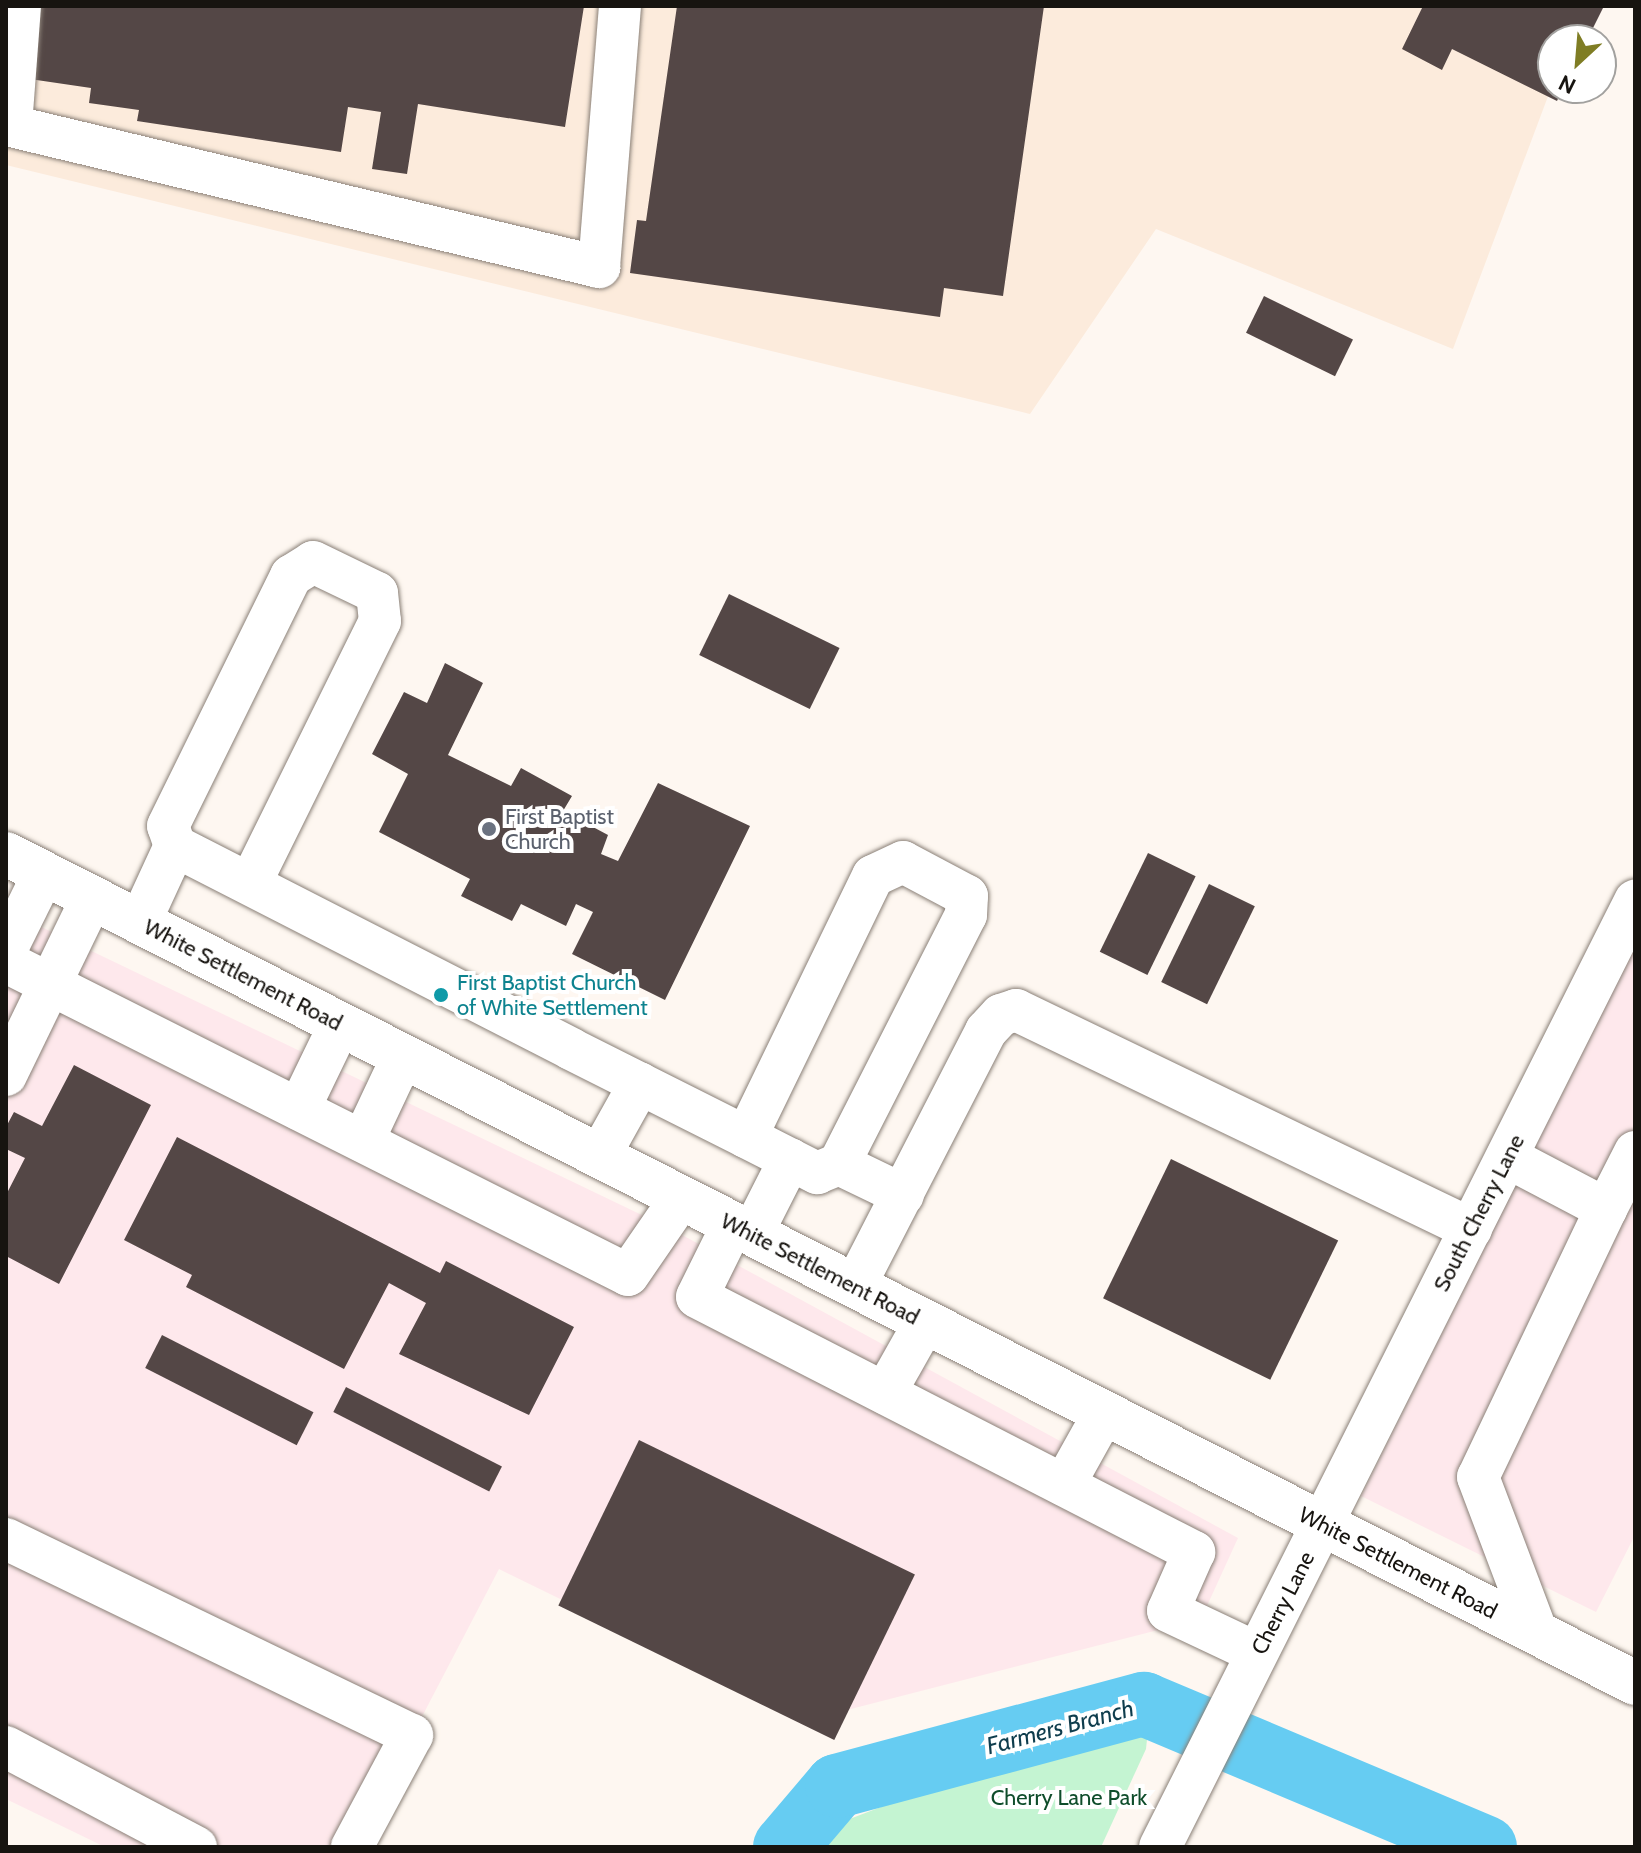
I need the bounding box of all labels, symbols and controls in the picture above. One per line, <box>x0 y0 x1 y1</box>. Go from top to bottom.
north arrow <box>1537 24 1617 104</box>
text: N <box>1554 69 1580 100</box>
place label: First Baptist Church <box>505 803 614 854</box>
marker: First Baptist Church <box>480 820 498 838</box>
street label: White Settlement Road <box>139 914 347 1036</box>
place label: First Baptist Church of White Settlement <box>457 969 648 1020</box>
marker: First Baptist Church of White Settlement <box>432 986 450 1004</box>
street label: South Cherry Lane <box>1428 1130 1530 1296</box>
street label: White Settlement Road <box>716 1208 924 1330</box>
street label: White Settlement Road <box>1294 1502 1502 1624</box>
street label: Cherry Lane <box>1246 1547 1320 1659</box>
water label: Farmers Branch <box>983 1694 1137 1760</box>
park label: Cherry Lane Park <box>991 1785 1147 1811</box>

